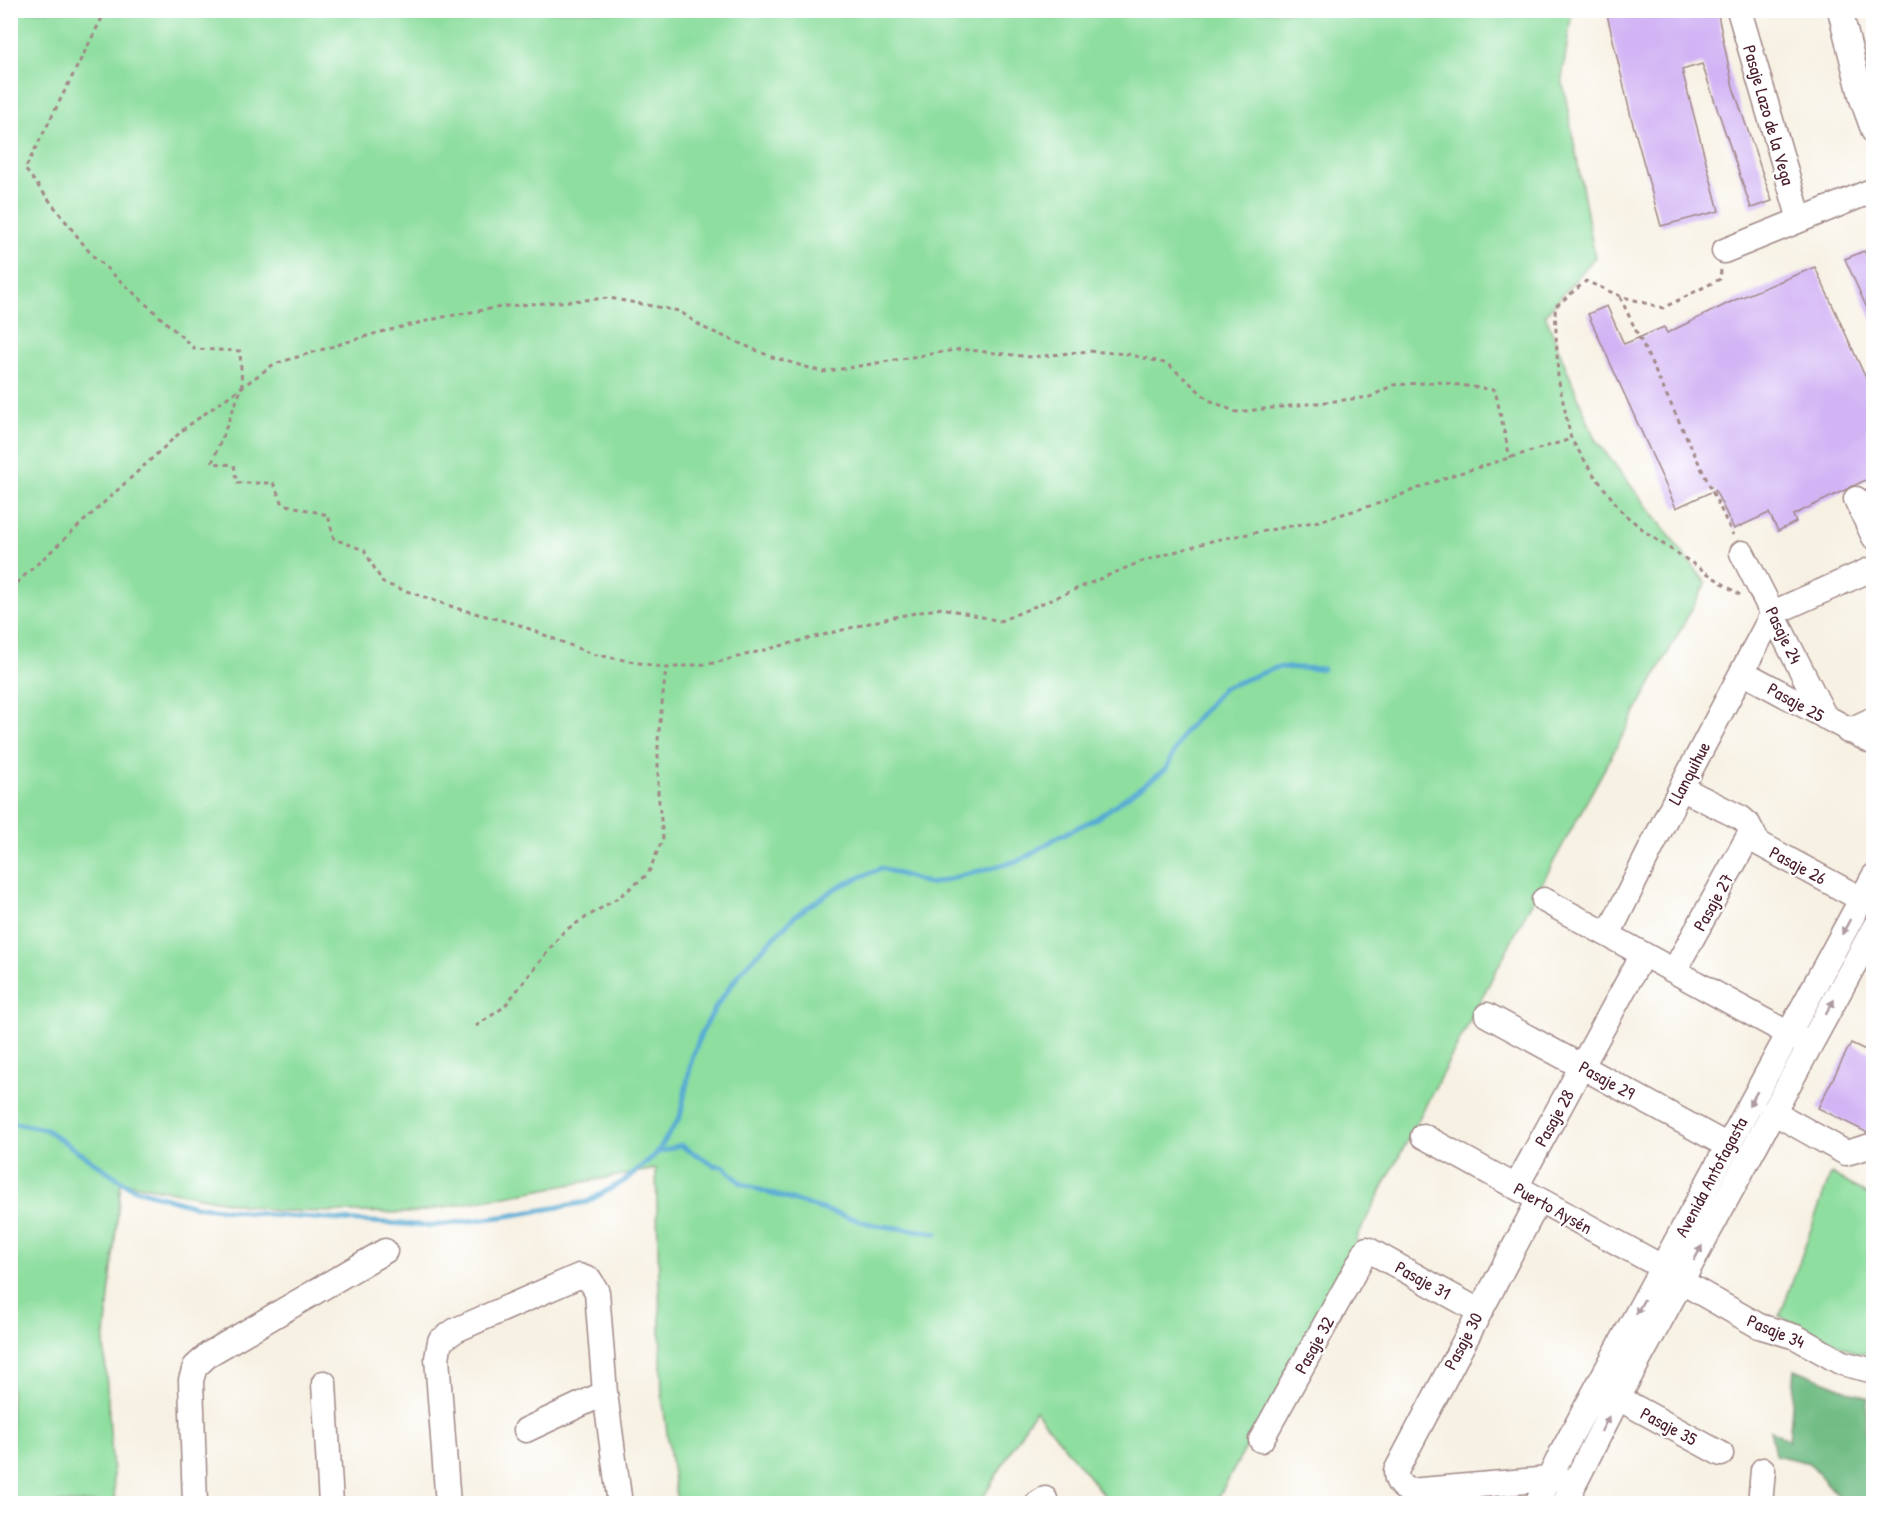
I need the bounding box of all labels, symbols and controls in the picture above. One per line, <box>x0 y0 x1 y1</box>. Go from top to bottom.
street label: Pasaje Lazo de la Vega <box>1737 42 1801 188</box>
street label: Pasaje 24 <box>1760 602 1809 668</box>
street label: Pasaje 25 <box>1763 676 1829 728</box>
street label: Llanquihue <box>1662 737 1716 809</box>
street label: Pasaje 26 <box>1765 840 1831 890</box>
street label: Pasaje 27 <box>1687 869 1739 935</box>
one-way arrow <box>1841 919 1851 936</box>
one-way arrow <box>1825 998 1835 1015</box>
street label: Pasaje 29 <box>1575 1054 1640 1106</box>
street label: Pasaje 28 <box>1528 1085 1580 1151</box>
one-way arrow <box>1748 1090 1758 1107</box>
street label: Avenida Antofagasta <box>1669 1113 1753 1241</box>
street label: Puerto Aysén <box>1509 1176 1597 1240</box>
one-way arrow <box>1693 1244 1703 1261</box>
street label: Pasaje 31 <box>1391 1255 1455 1305</box>
one-way arrow <box>1635 1299 1645 1316</box>
street label: Pasaje 30 <box>1438 1308 1488 1374</box>
street label: Pasaje 34 <box>1743 1308 1809 1354</box>
street label: Pasaje 32 <box>1288 1311 1340 1378</box>
street label: Pasaje 35 <box>1636 1401 1702 1452</box>
one-way arrow <box>1599 1415 1609 1433</box>

